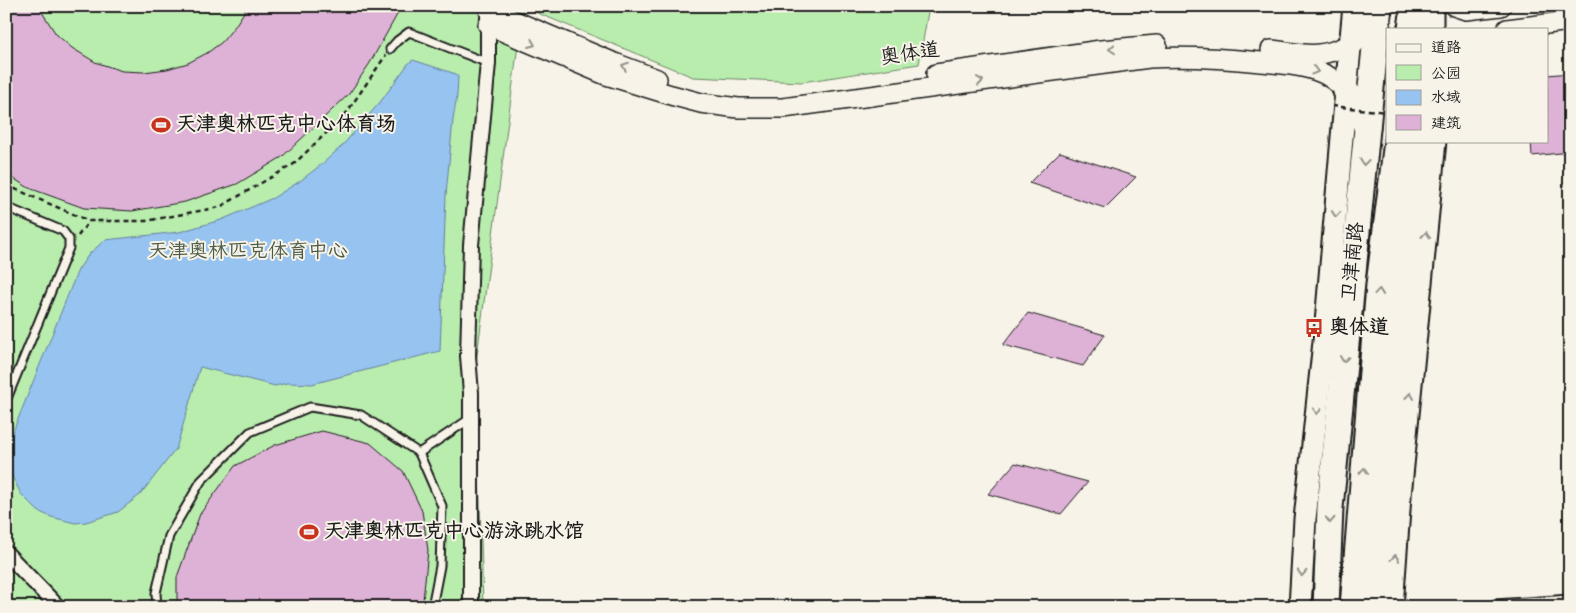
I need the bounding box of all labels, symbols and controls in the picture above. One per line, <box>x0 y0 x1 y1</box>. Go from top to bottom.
legend <box>1386 28 1548 142</box>
street label: 奥体道 <box>878 36 942 74</box>
text: 道路 <box>1431 37 1461 59</box>
one-way arrow <box>528 38 536 48</box>
one-way arrow <box>1107 43 1115 54</box>
one-way arrow <box>621 62 629 72</box>
text: 公园 <box>1431 63 1461 85</box>
one-way arrow <box>1310 65 1318 75</box>
one-way arrow <box>976 76 984 87</box>
text: 水域 <box>1431 87 1461 109</box>
place label: 天津奥林匹克中心体育场 <box>176 111 396 140</box>
text: 建筑 <box>1431 113 1461 135</box>
sports icon: 天津奥林匹克中心体育场 <box>150 114 172 136</box>
one-way arrow <box>1359 158 1370 166</box>
one-way arrow <box>1331 211 1342 219</box>
street label: 卫津南路 <box>1335 220 1373 303</box>
one-way arrow <box>1421 230 1432 238</box>
park label: 天津奥林匹克体育中心 <box>148 238 348 267</box>
one-way arrow <box>1373 287 1384 295</box>
place label: 奥体道 <box>1329 314 1389 343</box>
bus stop icon: 奥体道 <box>1303 317 1325 339</box>
one-way arrow <box>1339 355 1350 363</box>
one-way arrow <box>1404 392 1415 400</box>
one-way arrow <box>1312 407 1323 415</box>
one-way arrow <box>1358 467 1369 475</box>
one-way arrow <box>1324 517 1335 525</box>
place label: 天津奥林匹克中心游泳跳水馆 <box>324 518 584 547</box>
sports icon: 天津奥林匹克中心游泳跳水馆 <box>298 521 320 543</box>
one-way arrow <box>1389 554 1400 562</box>
one-way arrow <box>1297 569 1308 577</box>

